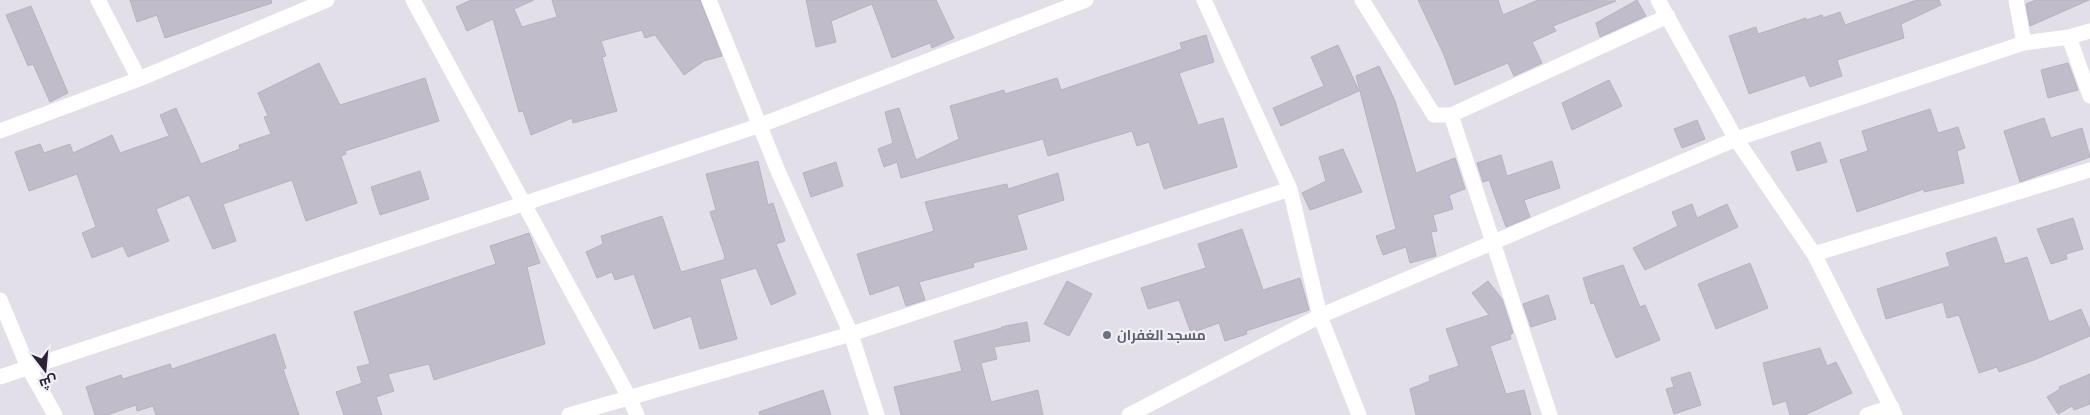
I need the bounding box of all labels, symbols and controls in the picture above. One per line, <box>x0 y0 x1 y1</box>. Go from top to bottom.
place label: مسجد الغفران <box>1117 326 1206 344</box>
marker: مسجد الغفران <box>1101 329 1113 341</box>
north arrow <box>20 345 70 395</box>
text: ش <box>37 371 60 394</box>

